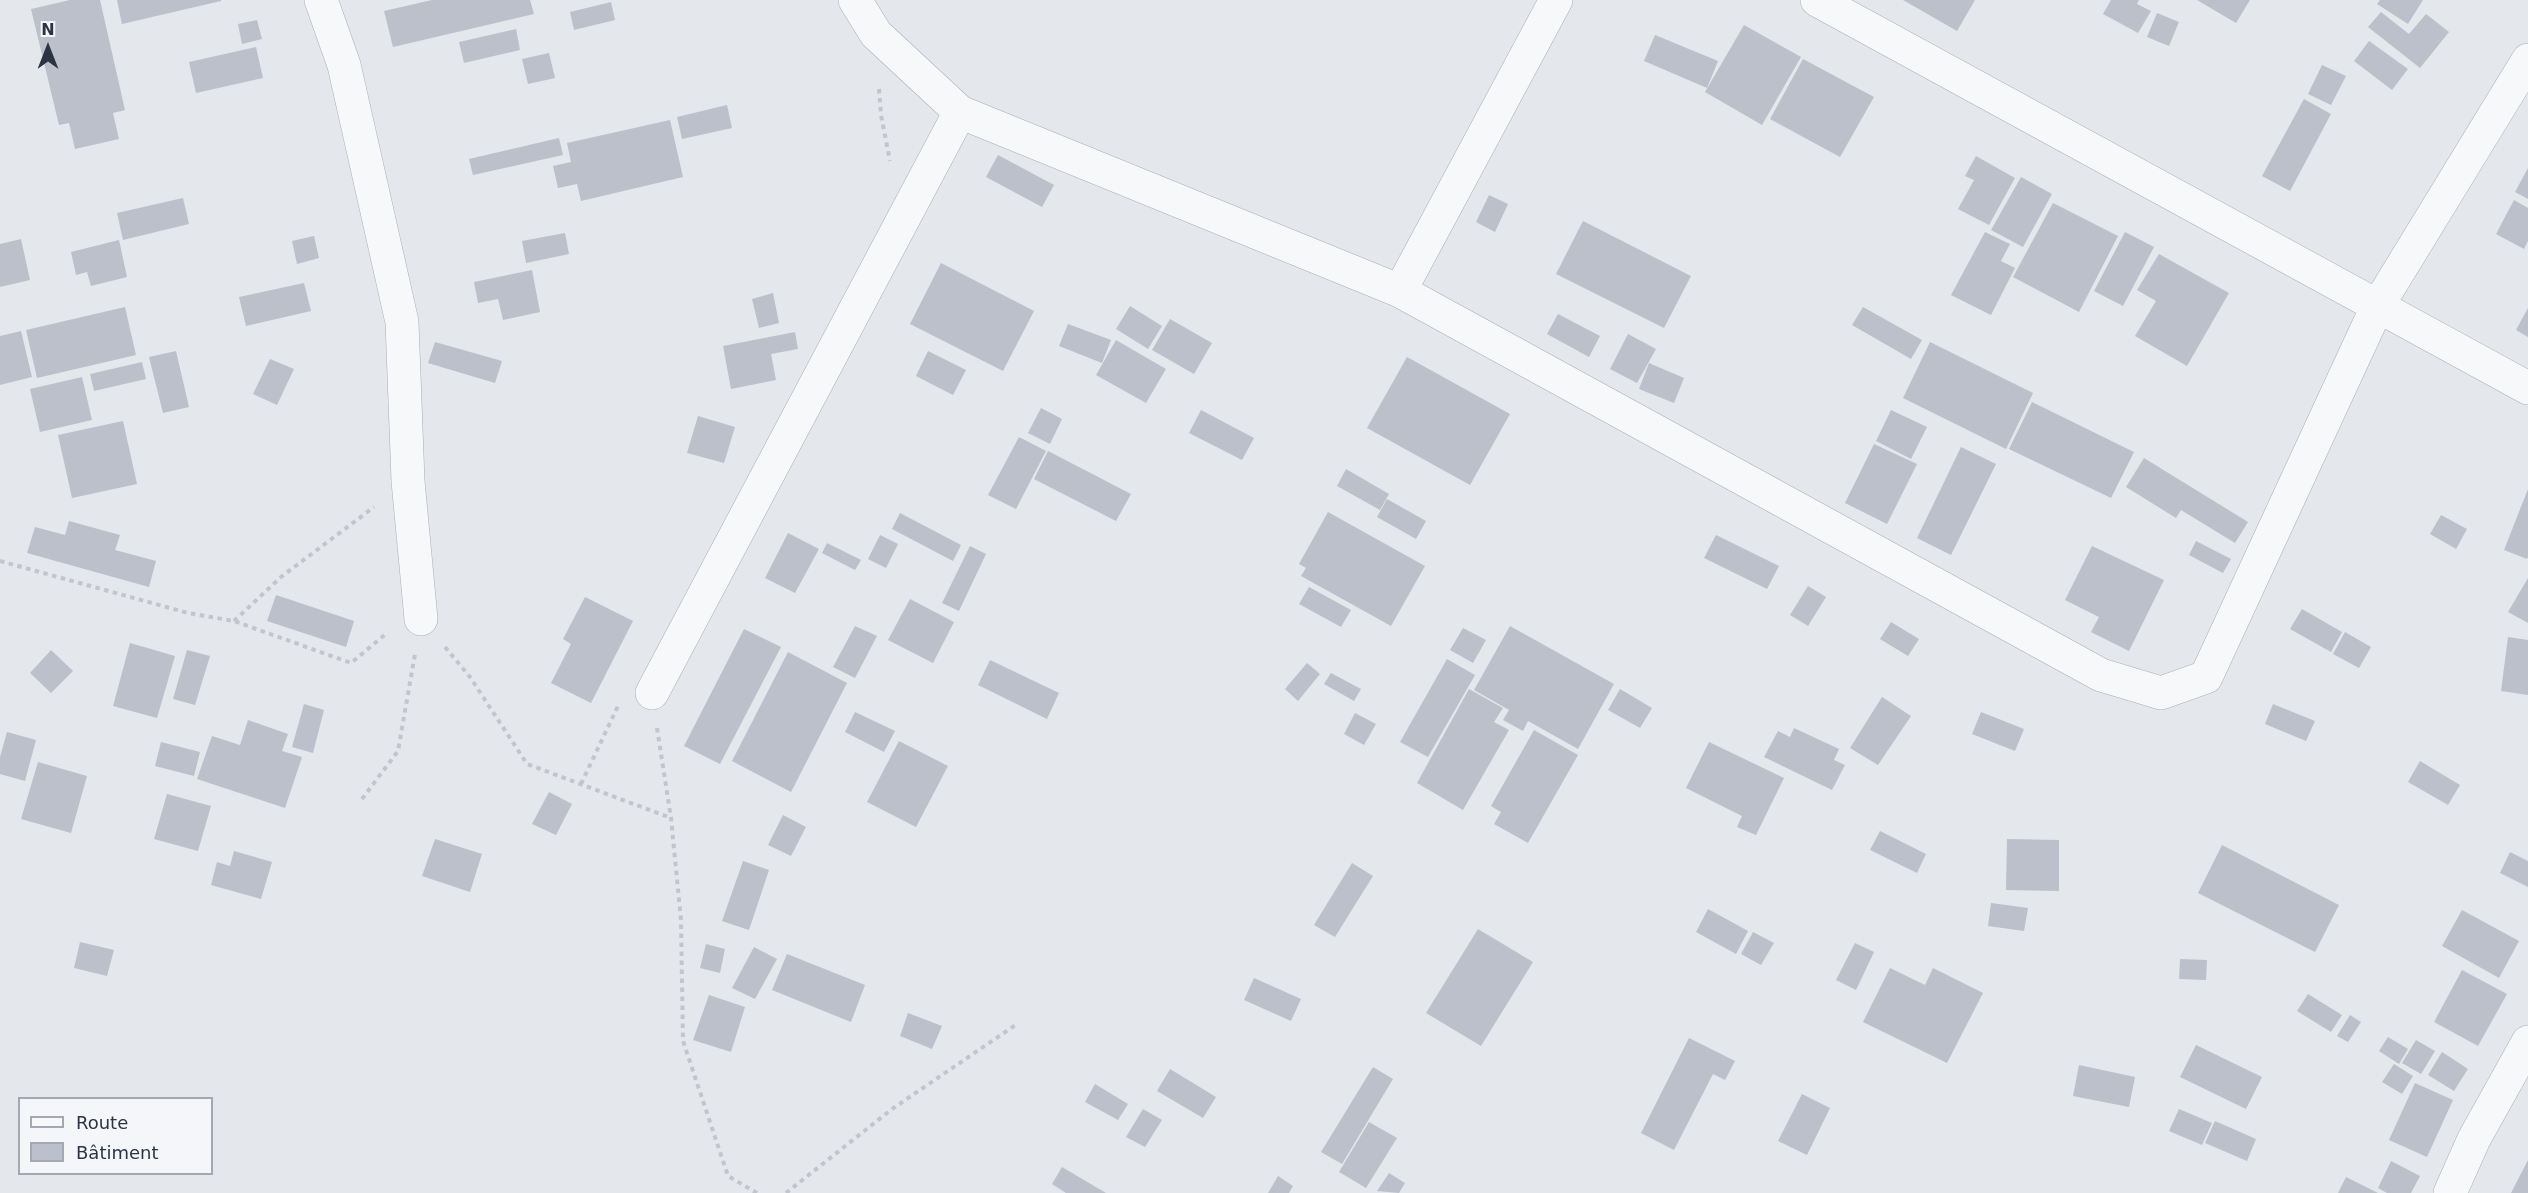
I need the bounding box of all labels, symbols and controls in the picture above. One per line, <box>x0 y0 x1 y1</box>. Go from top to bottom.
north arrow <box>18 18 78 78</box>
text: N <box>41 20 55 39</box>
legend <box>18 1097 213 1175</box>
text: Route <box>76 1112 128 1133</box>
text: Bâtiment <box>76 1142 159 1163</box>

